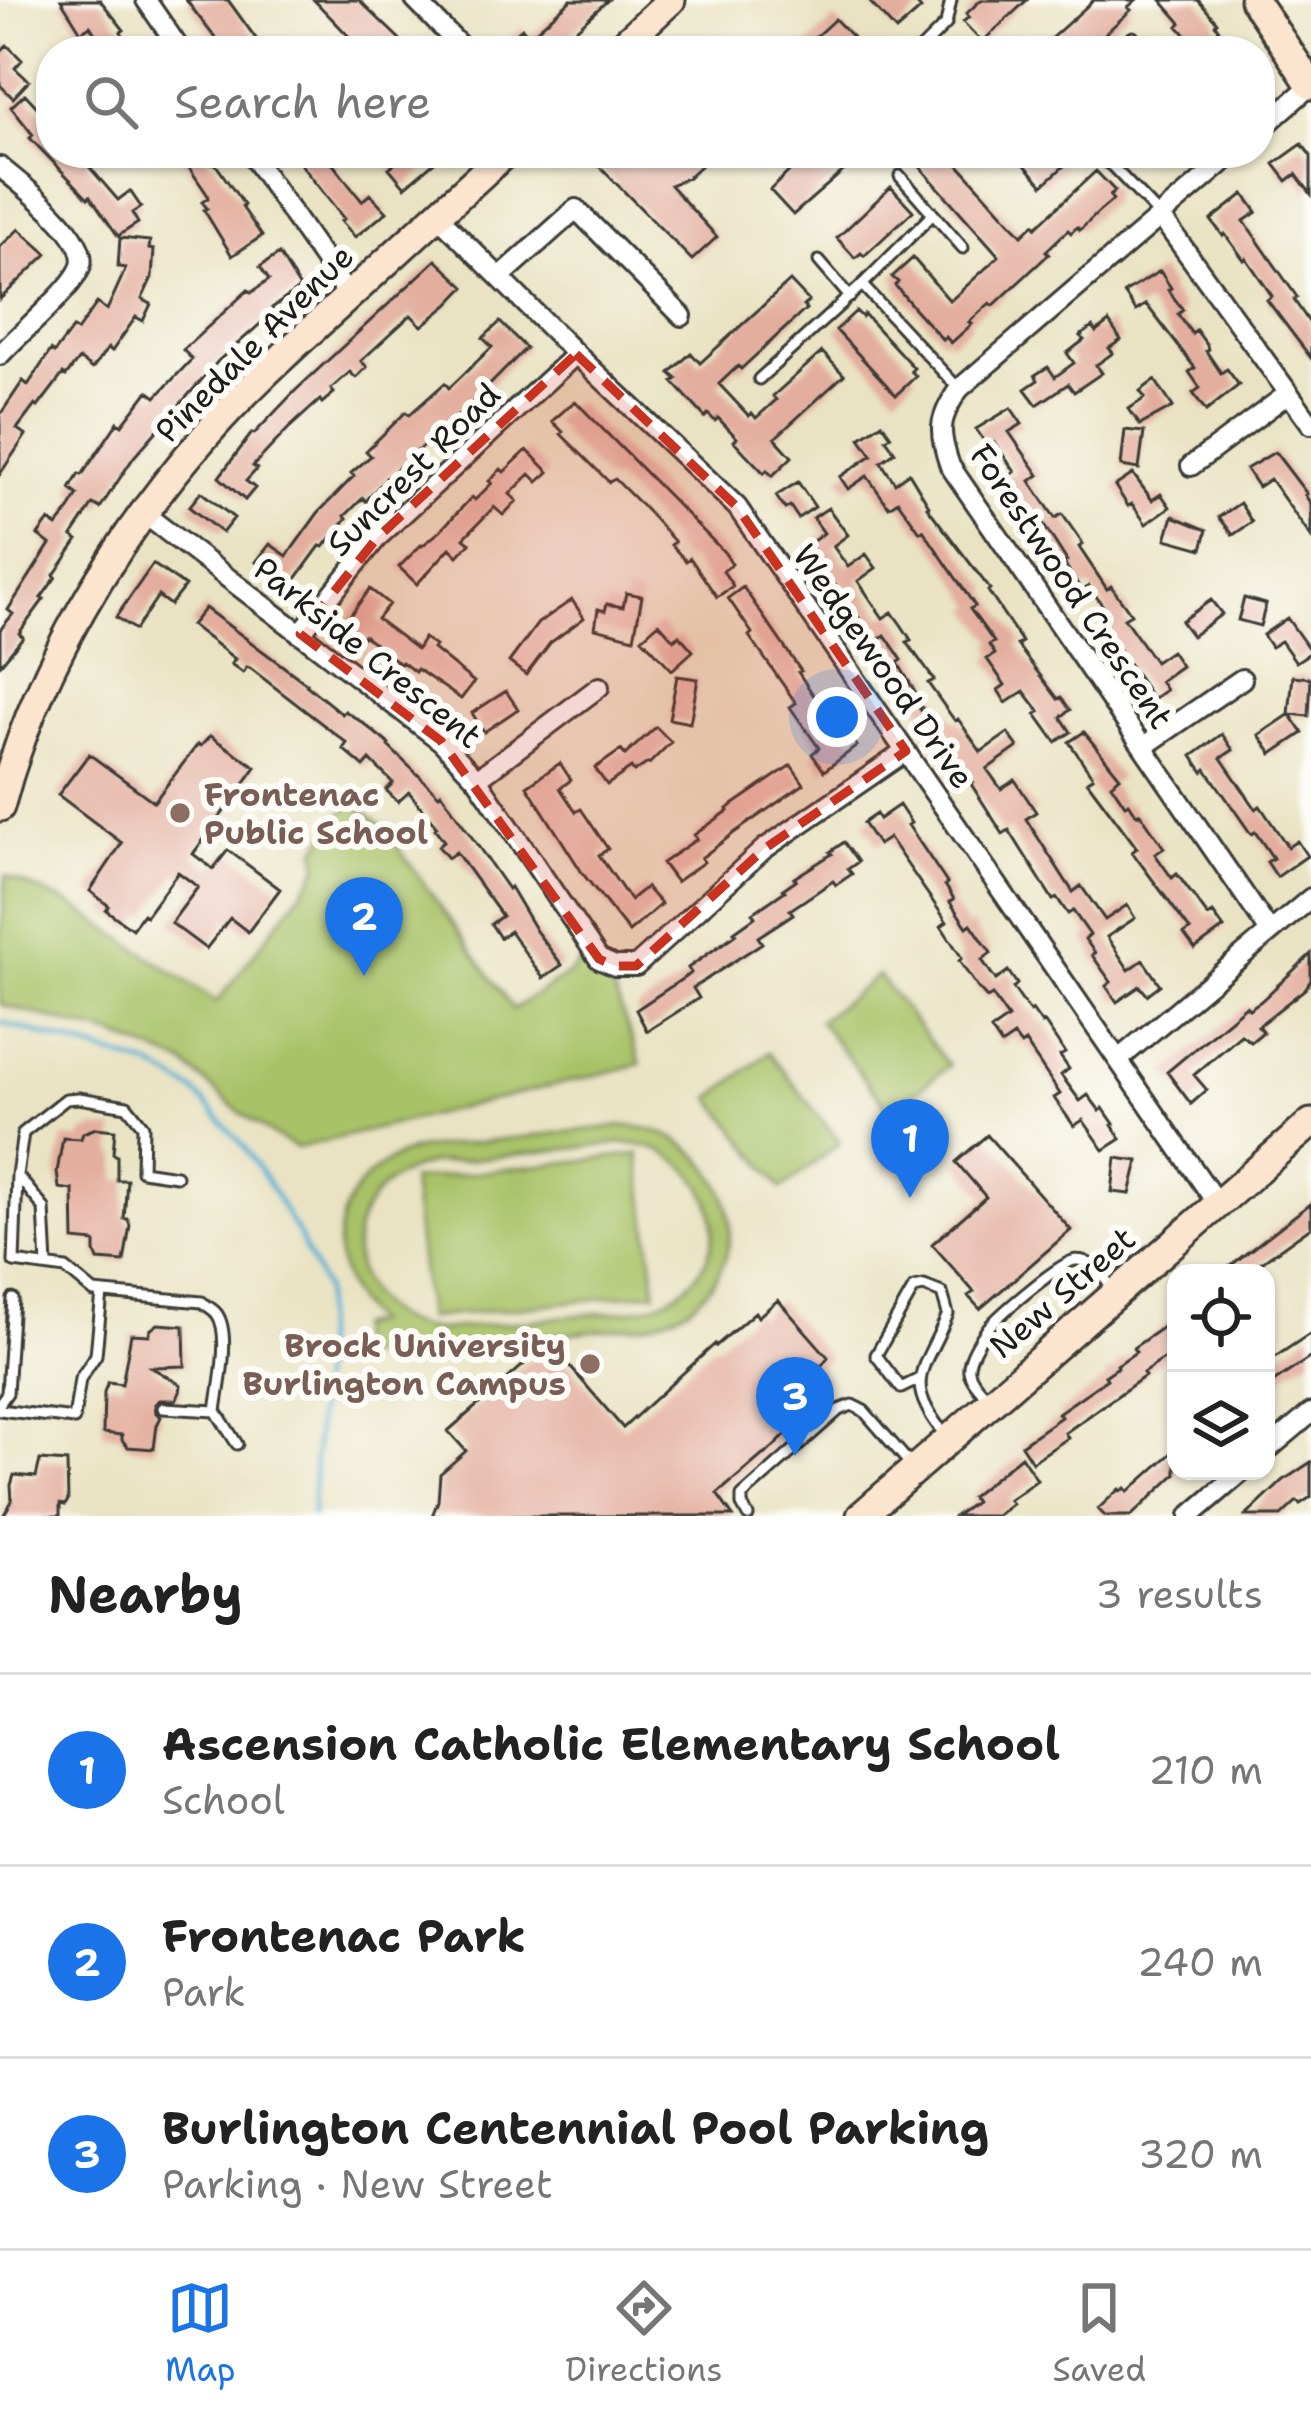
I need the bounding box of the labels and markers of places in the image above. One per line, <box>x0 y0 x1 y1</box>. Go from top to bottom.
place label: Frontenac Public School <box>204 772 428 855</box>
marker: Frontenac Public School <box>167 800 193 826</box>
pin: 2 <box>325 877 403 976</box>
pin: 1 <box>871 1099 949 1198</box>
place label: Brock University Burlington Campus <box>242 1323 566 1406</box>
marker: Brock University Burlington Campus <box>577 1351 603 1377</box>
pin: 3 <box>756 1357 834 1456</box>

